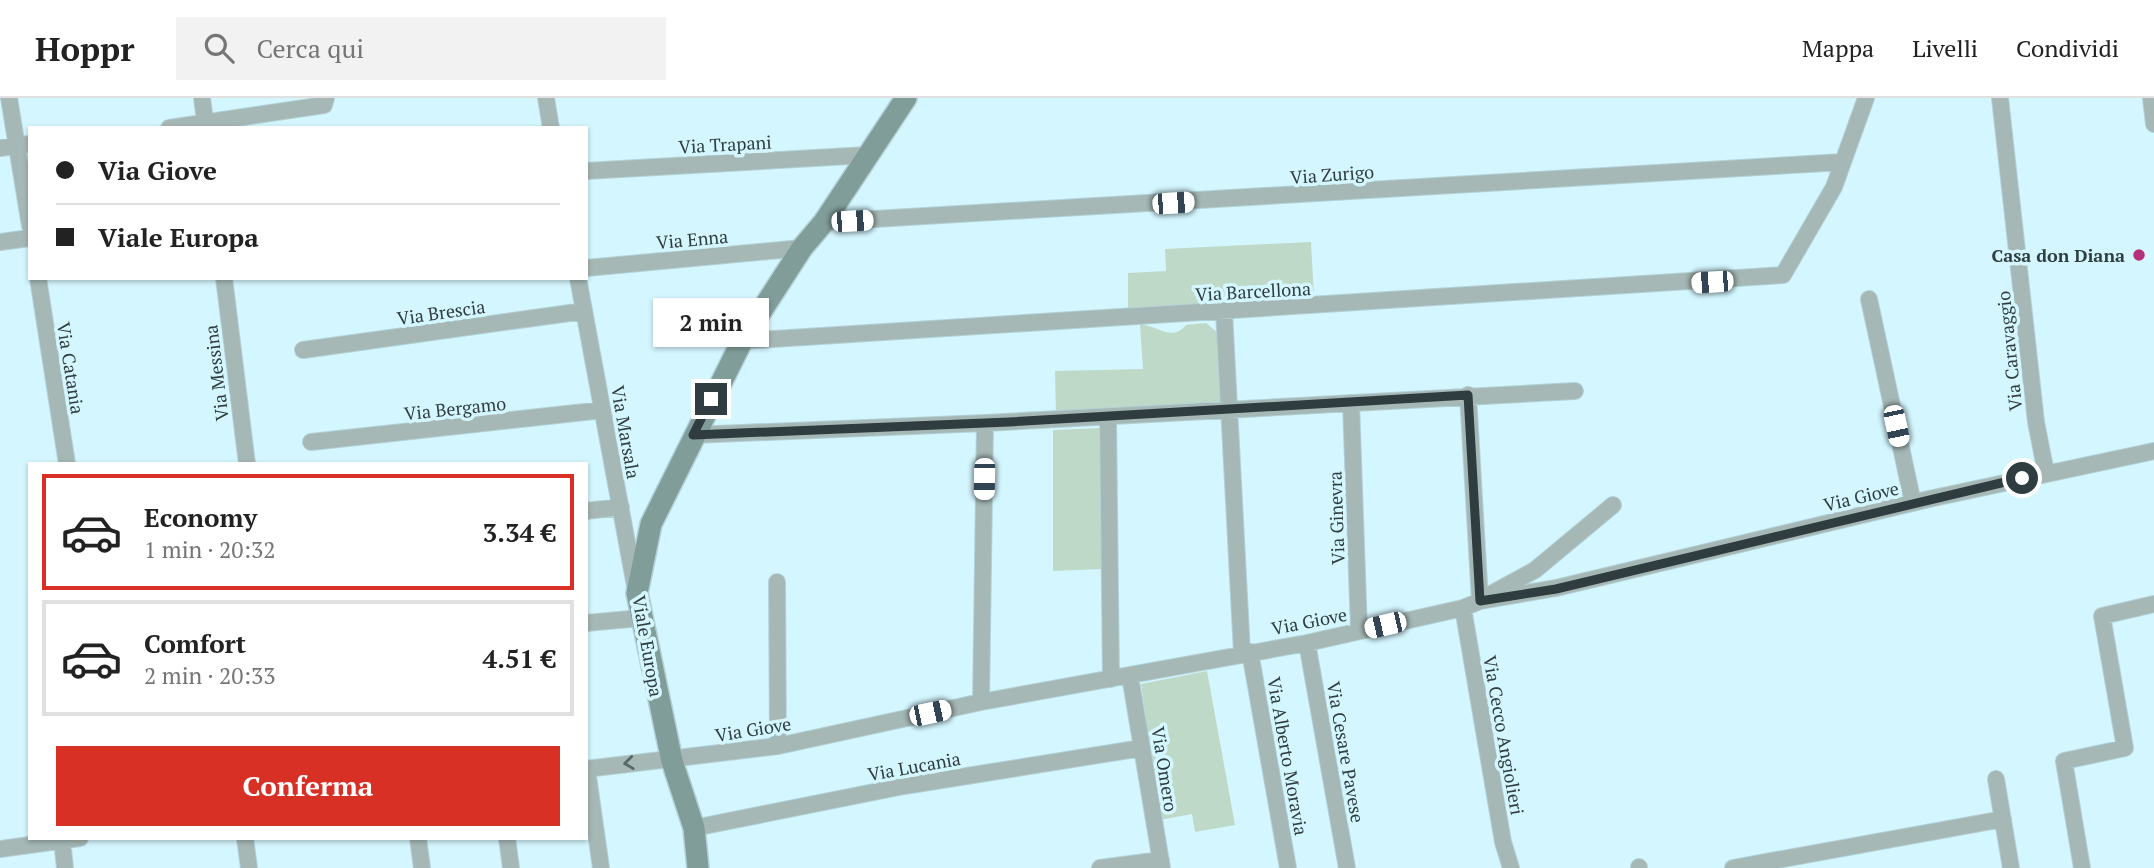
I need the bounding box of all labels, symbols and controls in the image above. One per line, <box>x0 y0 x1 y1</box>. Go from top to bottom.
search box <box>176 17 666 80</box>
text: Hoppr <box>35 27 134 70</box>
icon: search <box>200 29 238 67</box>
text: Cerca qui <box>256 31 364 65</box>
text: Mappa <box>1802 32 1874 64</box>
text: Livelli <box>1912 32 1978 64</box>
text: Condividi <box>2016 32 2119 64</box>
street label: Via Trapani <box>678 130 772 158</box>
text: Via Giove <box>98 153 217 187</box>
street label: Via Zurigo <box>1289 159 1375 189</box>
car <box>1152 191 1195 215</box>
car <box>831 209 874 233</box>
text: Viale Europa <box>98 220 259 254</box>
street label: Via Enna <box>655 224 729 254</box>
place label: Casa don Diana <box>1991 243 2125 267</box>
marker: Casa don Diana <box>2131 247 2147 263</box>
car <box>1691 270 1734 294</box>
street label: Via Barcellona <box>1194 276 1312 306</box>
street label: Via Caravaggio <box>1991 290 2027 412</box>
street label: Via Brescia <box>395 294 487 330</box>
callout: 2 min <box>653 298 769 346</box>
text: 2 min <box>680 307 742 338</box>
street label: Via Catania <box>52 320 90 416</box>
street label: Via Messina <box>198 324 234 422</box>
route end <box>695 383 727 415</box>
street label: Via Marsala <box>606 384 646 480</box>
street label: Via Bergamo <box>403 391 507 425</box>
car <box>1882 403 1911 449</box>
car <box>974 458 995 500</box>
route start <box>2006 462 2038 494</box>
street label: Via Ginevra <box>1322 471 1350 565</box>
street label: Via Giove <box>1821 476 1901 516</box>
text: Economy <box>144 500 257 534</box>
icon: car <box>60 501 123 564</box>
text: 3.34 € <box>483 515 556 549</box>
text: 1 min · 20:32 <box>144 534 276 565</box>
street label: Viale Europa <box>627 593 669 699</box>
street label: Via Giove <box>1269 602 1349 640</box>
car <box>1363 610 1408 640</box>
text: Comfort <box>144 626 246 660</box>
icon: car <box>60 627 123 690</box>
text: 4.51 € <box>483 641 556 675</box>
street label: Via Cecco Angiolieri <box>1478 653 1530 817</box>
text: 2 min · 20:33 <box>144 660 276 691</box>
street label: Via Alberto Moravia <box>1262 675 1314 837</box>
street label: Via Cesare Pavese <box>1322 679 1370 825</box>
car <box>908 698 953 728</box>
street label: Via Giove <box>713 711 793 747</box>
street label: Via Omero <box>1146 725 1184 813</box>
button: Conferma <box>56 746 560 826</box>
street label: Via Lucania <box>866 746 962 786</box>
one-way arrow <box>623 756 635 771</box>

